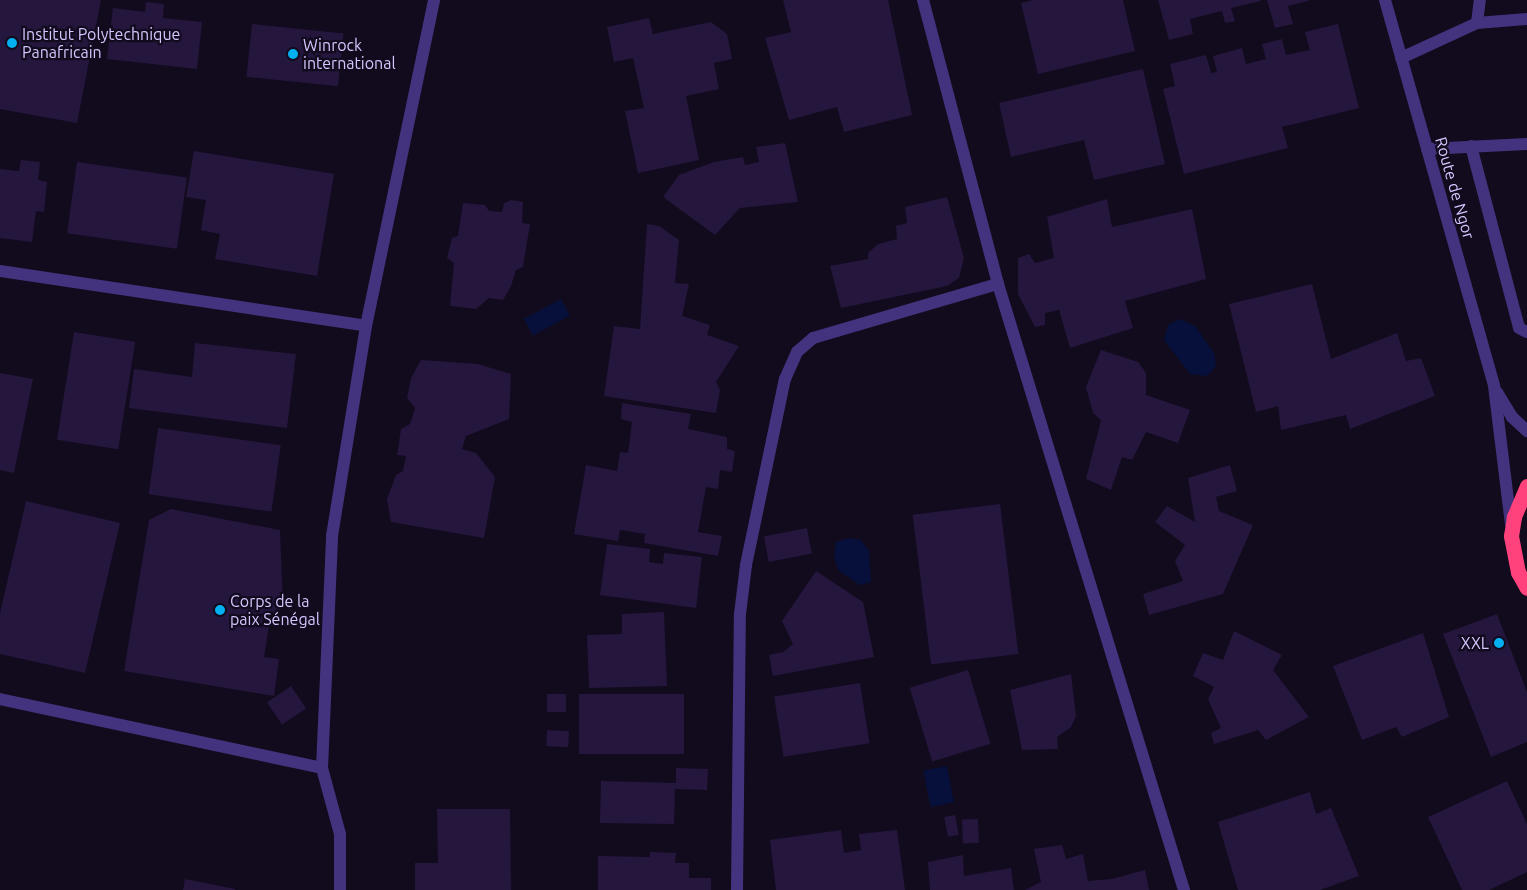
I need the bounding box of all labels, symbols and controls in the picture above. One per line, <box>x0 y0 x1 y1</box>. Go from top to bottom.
place label: Institut Polytechnique Panafricain <box>22 24 180 62</box>
place label: Winrock international <box>303 35 396 73</box>
marker: Institut Polytechnique Panafricain <box>6 37 18 49</box>
marker: Winrock international <box>287 48 299 60</box>
street label: Route de Ngor <box>1431 135 1479 241</box>
place label: Corps de la paix Sénégal <box>230 591 320 629</box>
marker: Corps de la paix Sénégal <box>214 604 226 616</box>
place label: XXL <box>1461 633 1489 653</box>
marker: XXL <box>1493 637 1505 649</box>

